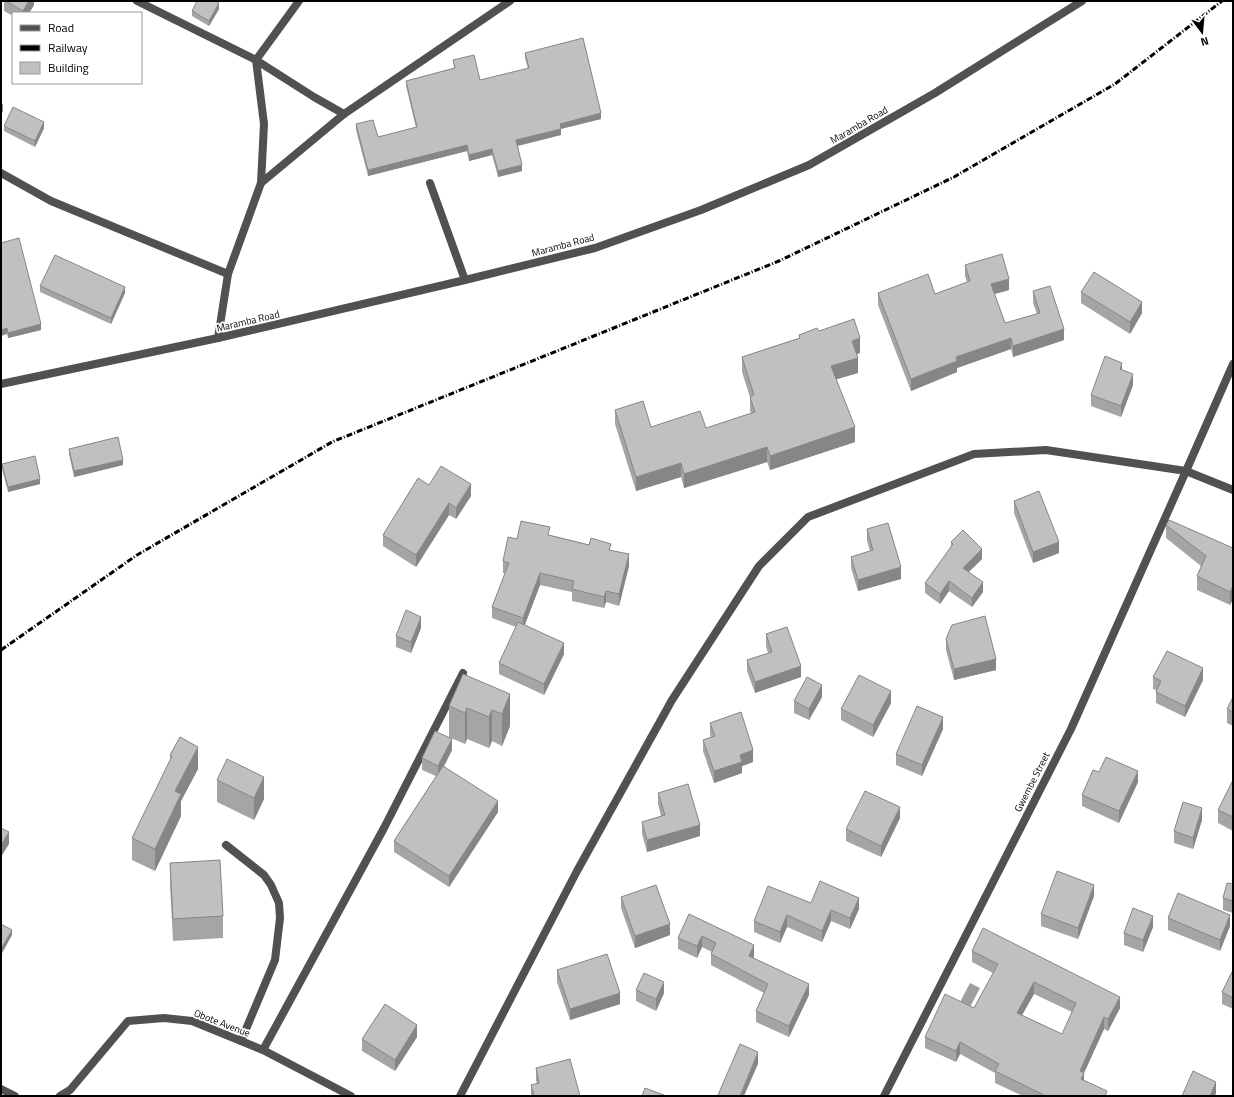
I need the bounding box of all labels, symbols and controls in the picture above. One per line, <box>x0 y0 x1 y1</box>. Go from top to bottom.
legend <box>12 12 142 84</box>
north arrow <box>1182 12 1222 52</box>
text: Road <box>48 18 74 37</box>
text: N <box>1199 33 1211 50</box>
text: Railway <box>48 38 88 57</box>
text: Building <box>48 58 89 77</box>
street label: Maramba Road <box>827 102 891 148</box>
street label: Maramba Road <box>530 229 596 261</box>
street label: Maramba Road <box>215 306 281 336</box>
street label: Gwembe Street <box>1010 749 1054 815</box>
street label: Obote Avenue <box>192 1005 252 1041</box>

